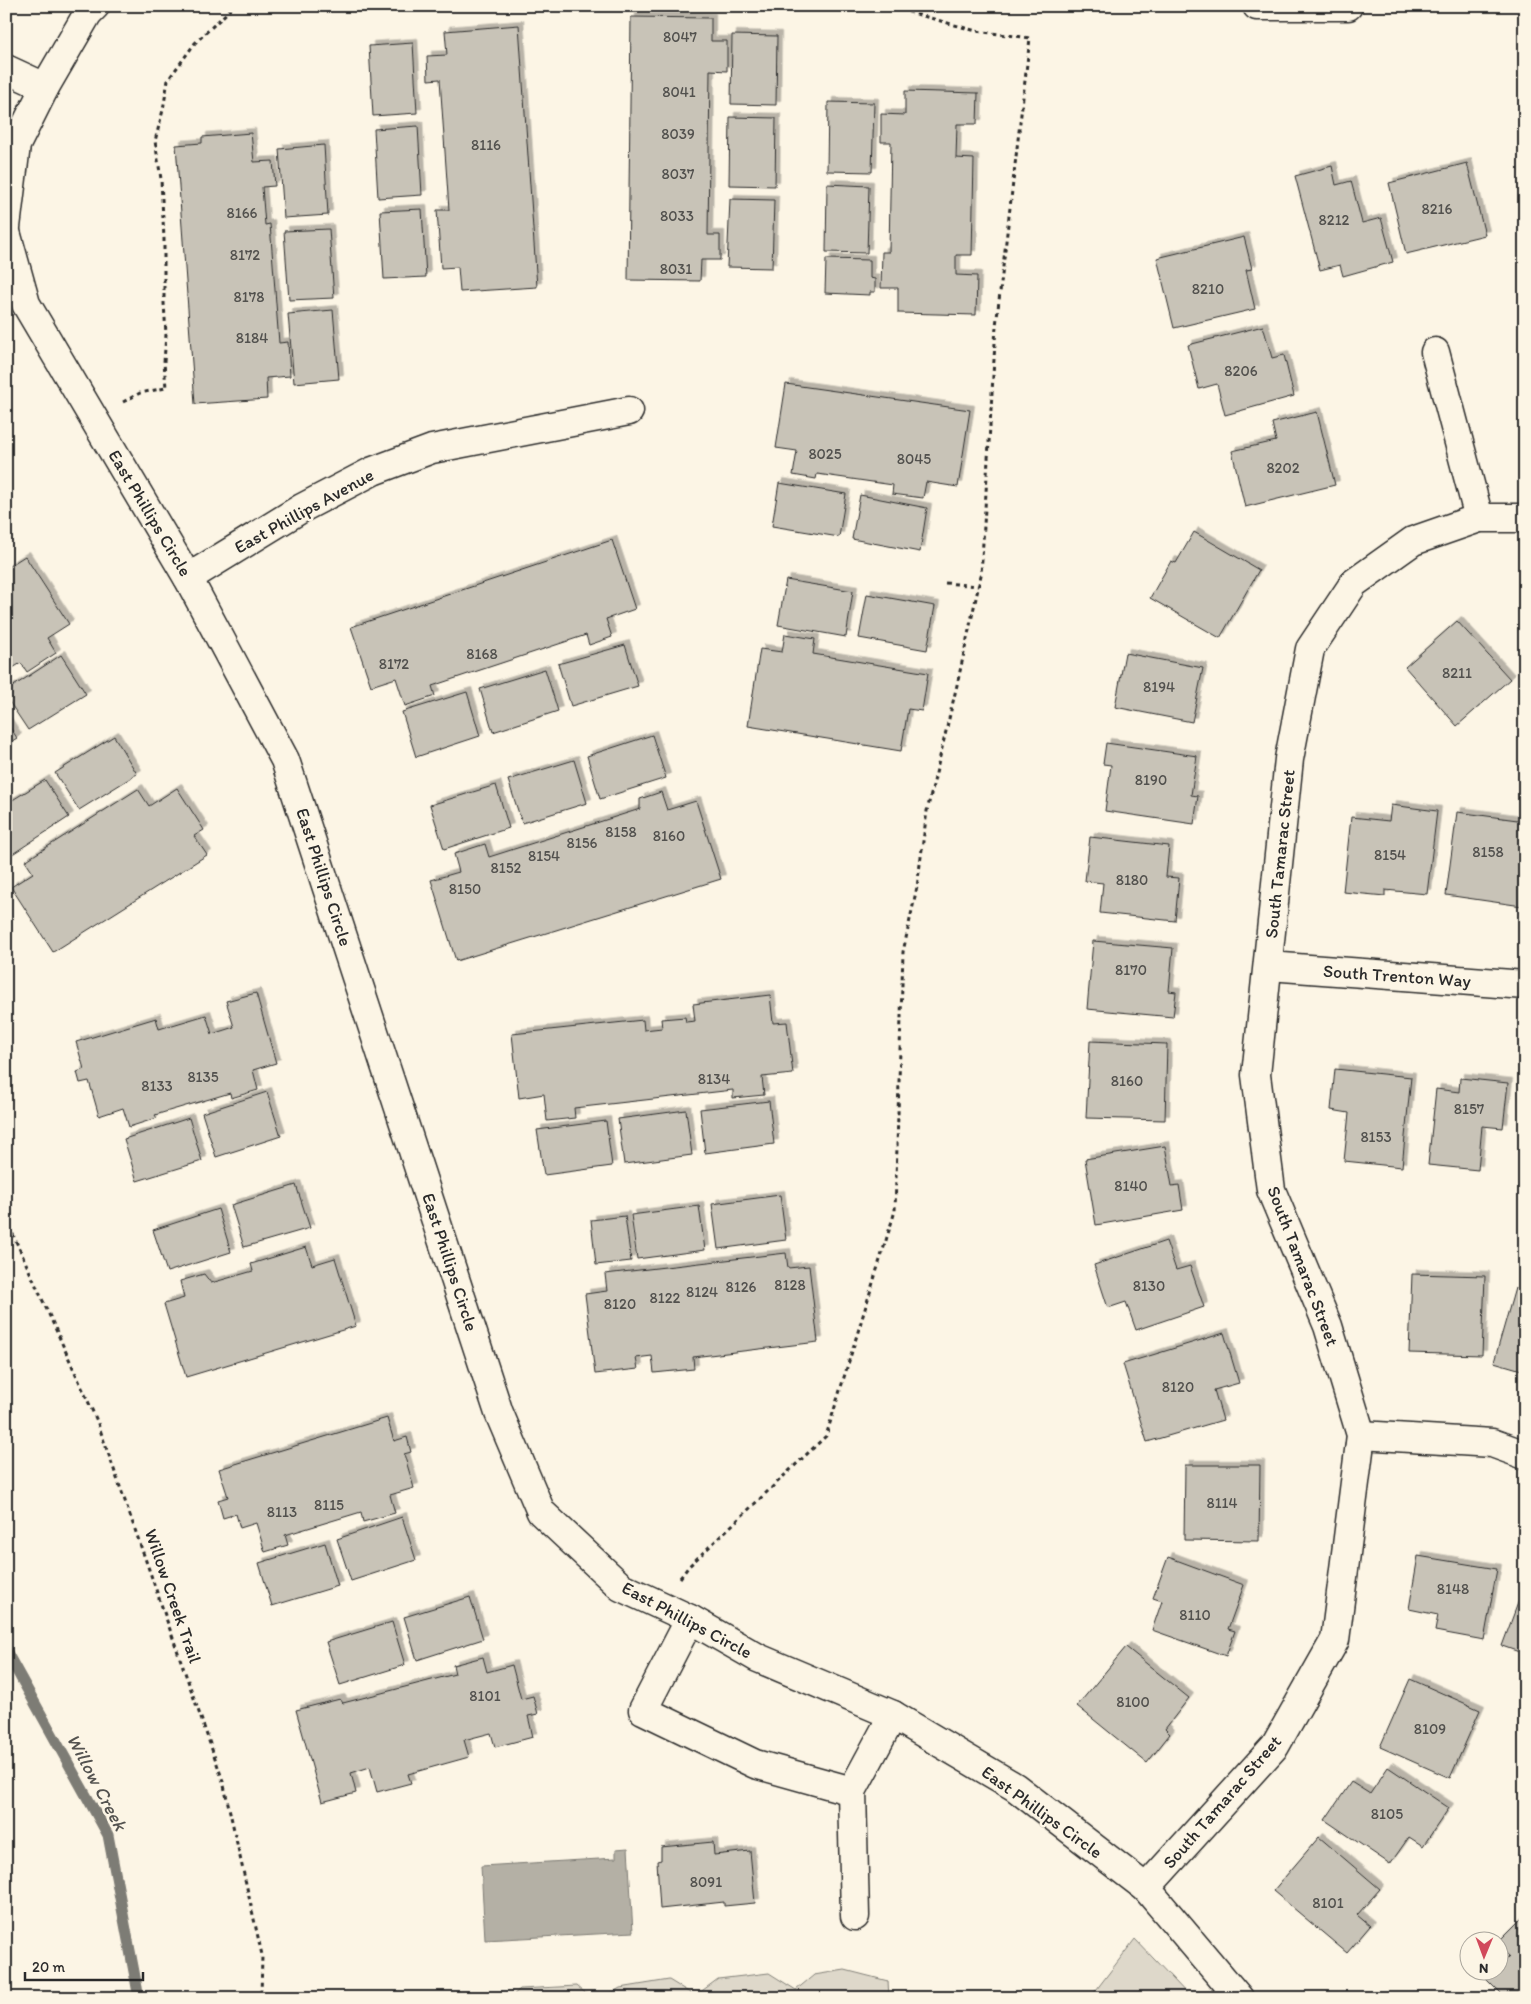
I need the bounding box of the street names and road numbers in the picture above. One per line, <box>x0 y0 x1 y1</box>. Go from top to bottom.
street label: East Phillips Circle <box>103 446 197 580</box>
street label: East Phillips Avenue <box>230 464 378 558</box>
street label: South Tamarac Street <box>1260 768 1300 939</box>
street label: East Phillips Circle <box>291 805 357 949</box>
street label: South Trenton Way <box>1322 960 1472 992</box>
street label: South Tamarac Street <box>1262 1183 1344 1349</box>
street label: East Phillips Circle <box>417 1190 483 1334</box>
street label: Willow Creek Trail <box>140 1526 206 1666</box>
street label: East Phillips Circle <box>618 1576 756 1664</box>
street label: South Tamarac Street <box>1158 1731 1286 1873</box>
street label: East Phillips Circle <box>977 1761 1107 1863</box>

